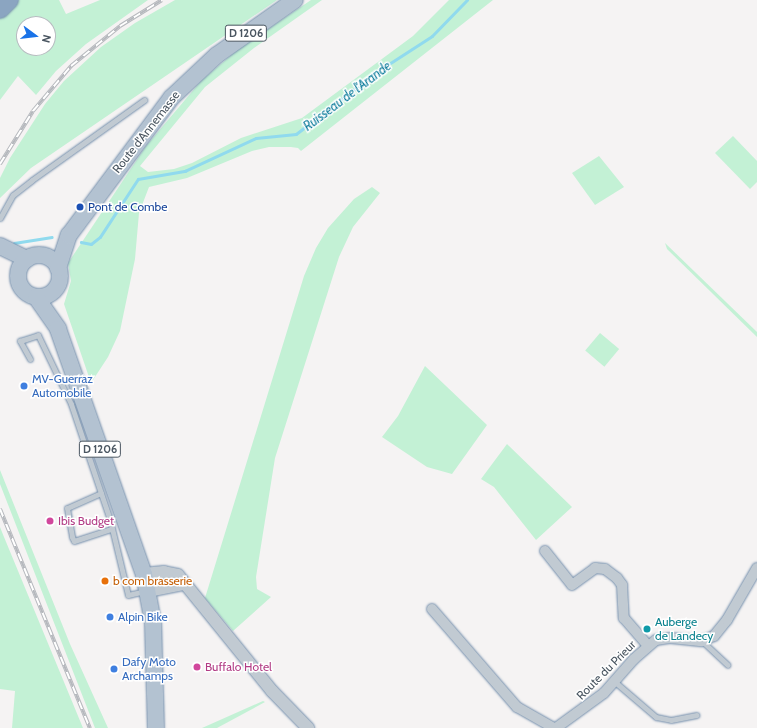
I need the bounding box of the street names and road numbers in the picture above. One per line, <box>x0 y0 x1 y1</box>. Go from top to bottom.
road number: D 1206 <box>224 24 268 42</box>
street label: Route d'Annemasse <box>109 88 183 176</box>
road number: D 1206 <box>78 440 122 458</box>
street label: Route du Prieur <box>573 637 639 703</box>

